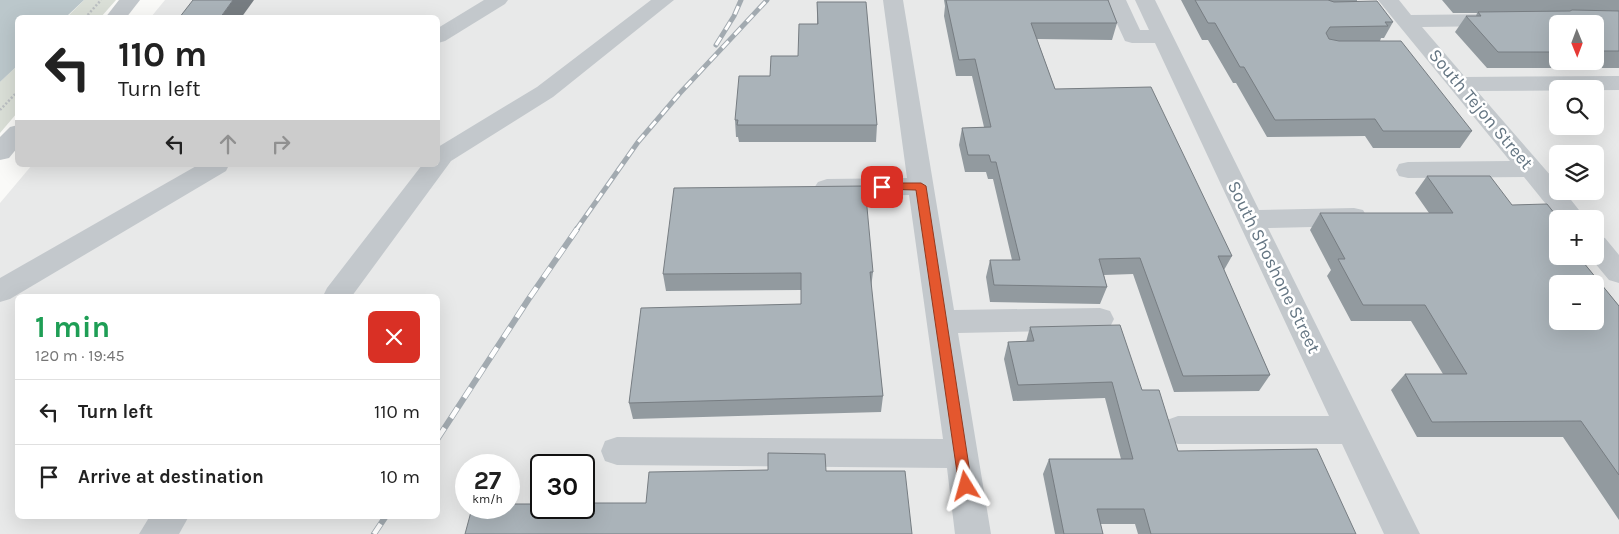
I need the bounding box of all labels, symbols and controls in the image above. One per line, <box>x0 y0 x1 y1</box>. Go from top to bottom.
north arrow <box>1549 15 1604 70</box>
map controls <box>1549 15 1604 330</box>
text: 110 m <box>118 34 207 75</box>
icon: left <box>35 35 100 100</box>
street label: South Tejon Street <box>1424 44 1538 174</box>
text: Turn left <box>118 76 201 102</box>
button: search <box>1549 80 1604 135</box>
icon: left <box>161 130 189 158</box>
icon: ahead <box>214 130 242 158</box>
icon: right <box>267 130 295 158</box>
button: layers <box>1549 145 1604 200</box>
pin <box>861 166 903 208</box>
icon: arrive <box>868 173 896 201</box>
street label: South Shoshone Street <box>1223 177 1325 357</box>
button: + <box>1549 210 1604 265</box>
button: − <box>1549 275 1604 330</box>
text: 1 min <box>35 309 110 345</box>
button: close <box>368 311 420 363</box>
text: 120 m · 19:45 <box>35 346 125 365</box>
icon: left <box>35 398 63 426</box>
text: Turn left <box>78 401 153 423</box>
text: 110 m <box>374 401 420 423</box>
speed limit sign: 30 <box>530 454 595 519</box>
position arrow <box>939 459 991 511</box>
icon: arrive <box>35 463 63 491</box>
text: Arrive at destination <box>78 466 264 488</box>
text: 10 m <box>380 466 420 488</box>
text: 27 <box>474 466 501 495</box>
text: km/h <box>472 492 503 506</box>

